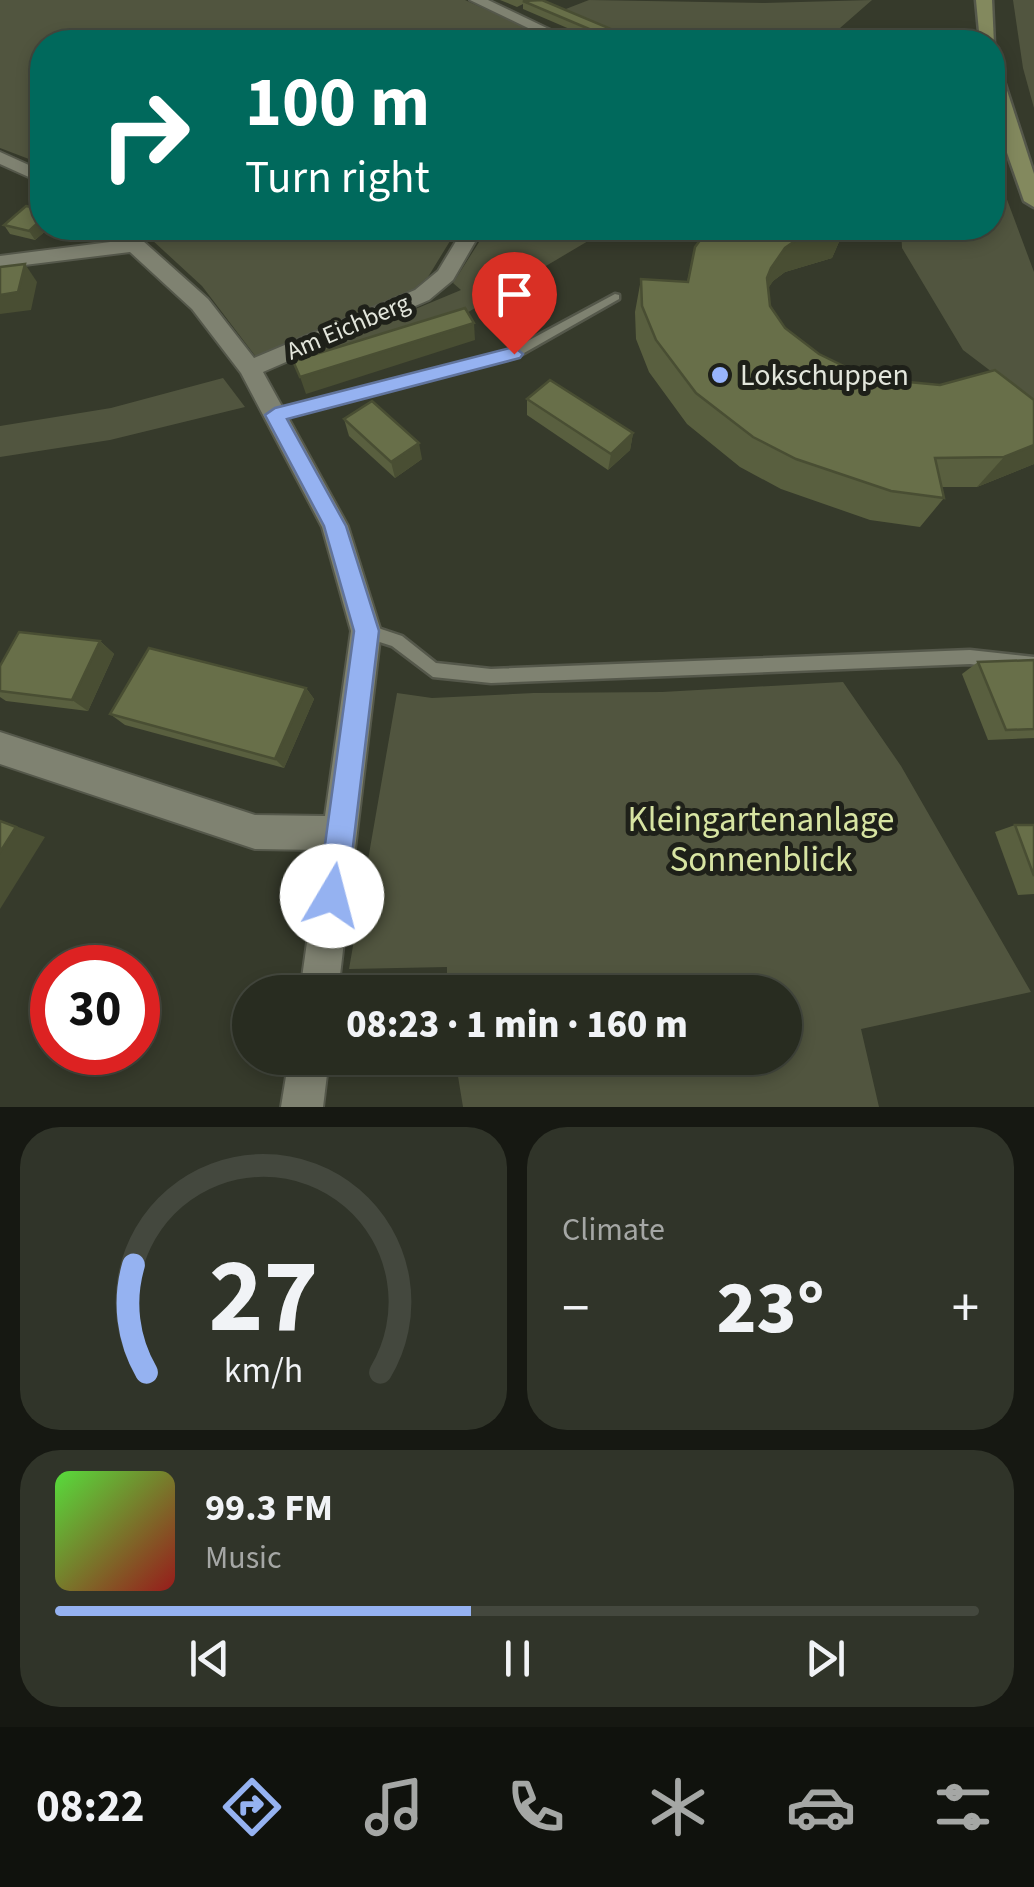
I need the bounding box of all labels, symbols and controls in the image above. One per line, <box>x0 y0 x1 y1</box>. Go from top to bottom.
text: 100 m <box>245 53 430 153</box>
icon: right <box>80 70 210 200</box>
text: Turn right <box>245 146 430 210</box>
pin <box>472 252 557 355</box>
icon: arrive <box>487 267 542 322</box>
street label: Am Eichberg <box>281 285 416 369</box>
place label: Lokschuppen <box>740 354 909 397</box>
marker: Lokschuppen <box>709 364 731 386</box>
park label: Kleingartenanlage Sonnenblick <box>628 795 894 885</box>
position arrow <box>280 844 384 948</box>
speed limit sign: 30 <box>30 945 160 1075</box>
text: 08:23 · 1 min · 160 m <box>346 998 688 1052</box>
text: Climate <box>562 1207 665 1253</box>
text: 27 <box>209 1224 318 1372</box>
text: 23° <box>717 1255 824 1362</box>
text: − <box>562 1270 589 1348</box>
text: + <box>952 1270 979 1348</box>
text: km/h <box>224 1345 303 1396</box>
text: 99.3 FM <box>205 1481 333 1535</box>
text: Music <box>205 1535 282 1581</box>
icon: previous <box>182 1631 237 1686</box>
icon: pause <box>490 1631 545 1686</box>
icon: next <box>798 1631 853 1686</box>
icon: directions <box>217 1772 287 1842</box>
icon: music <box>359 1772 429 1842</box>
icon: phone <box>501 1772 571 1842</box>
icon: climate <box>643 1772 713 1842</box>
icon: car <box>786 1772 856 1842</box>
icon: filters <box>928 1772 998 1842</box>
text: 08:22 <box>36 1775 145 1839</box>

